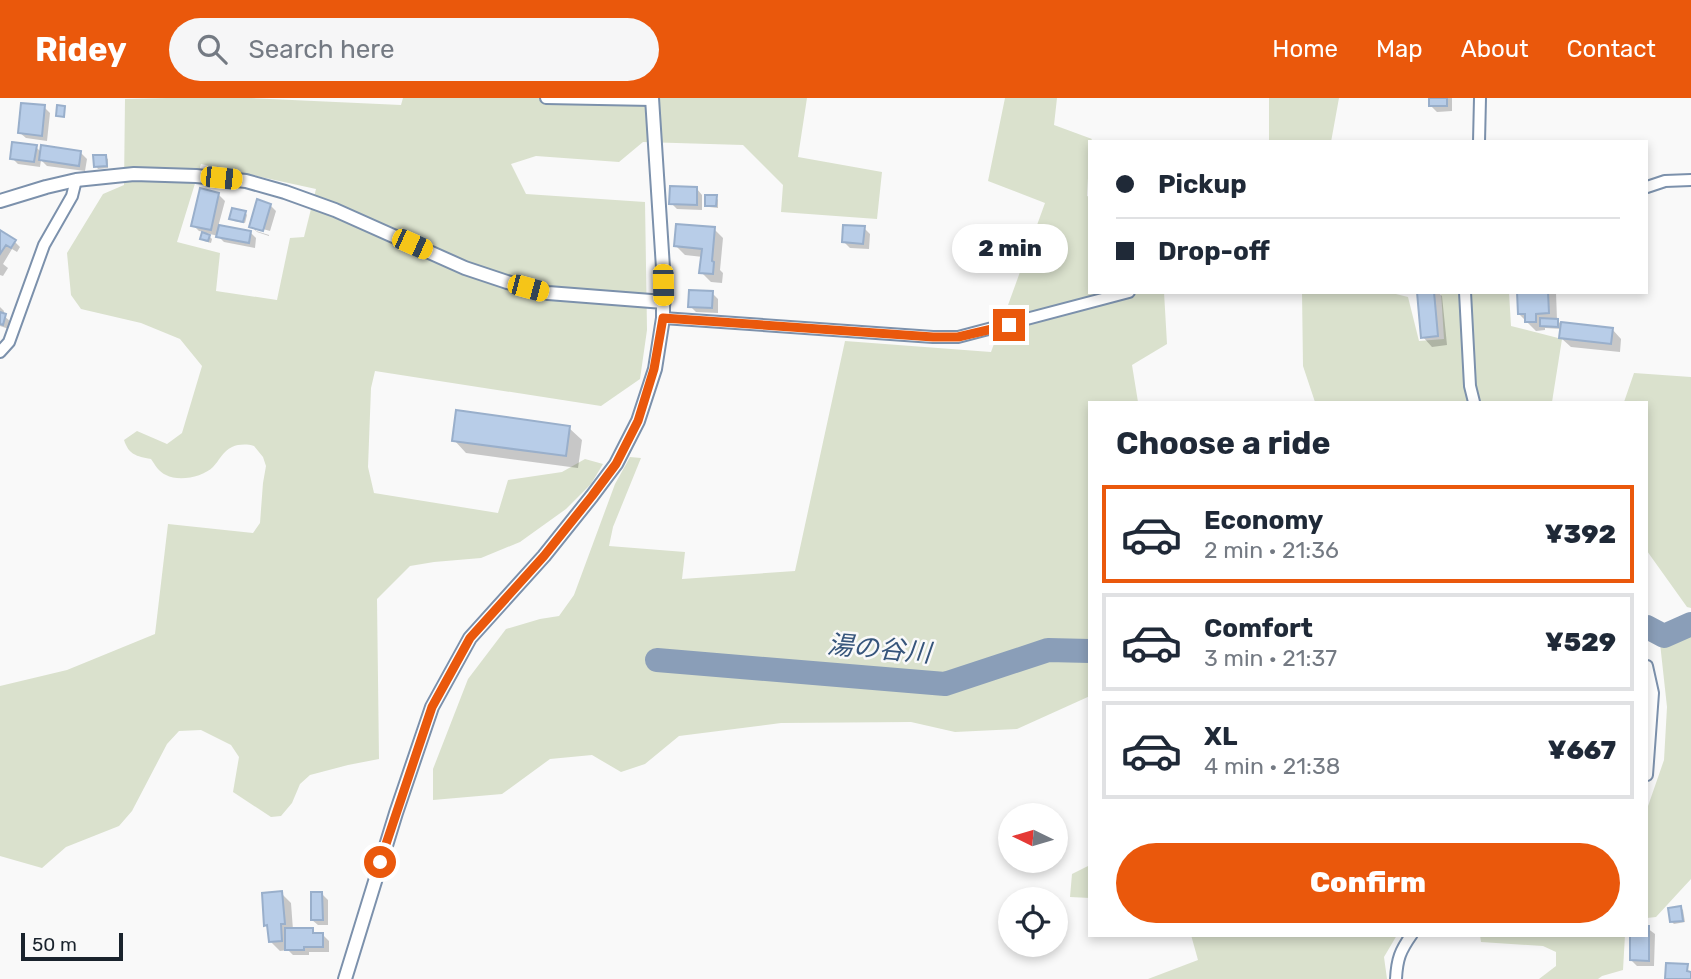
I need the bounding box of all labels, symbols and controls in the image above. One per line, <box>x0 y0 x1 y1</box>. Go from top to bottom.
search box <box>169 18 659 81</box>
text: Ridey <box>35 30 127 69</box>
icon: search <box>193 30 231 68</box>
text: Search here <box>249 34 394 65</box>
text: Home <box>1272 35 1338 63</box>
text: Map <box>1376 35 1423 63</box>
text: About <box>1461 35 1529 63</box>
text: Contact <box>1567 35 1656 63</box>
car <box>200 165 243 191</box>
text: Pickup <box>1158 169 1247 200</box>
callout: 2 min <box>951 224 1067 272</box>
car <box>389 226 436 262</box>
text: 2 min <box>978 234 1042 262</box>
text: Drop-off <box>1158 236 1270 267</box>
car <box>653 264 674 306</box>
car <box>505 272 552 304</box>
route end <box>993 309 1025 341</box>
text: Choose a ride <box>1116 424 1330 462</box>
icon: car <box>1120 503 1183 566</box>
text: Economy <box>1204 505 1323 536</box>
text: ¥392 <box>1545 519 1616 550</box>
text: 2 min · 21:36 <box>1204 536 1339 564</box>
icon: car <box>1120 611 1183 674</box>
text: Comfort <box>1204 613 1313 644</box>
text: ¥529 <box>1545 627 1616 658</box>
water label: 湯の谷川 <box>826 629 935 669</box>
text: 3 min · 21:37 <box>1204 644 1337 672</box>
icon: car <box>1120 719 1183 782</box>
text: XL <box>1204 721 1237 752</box>
text: ¥667 <box>1548 735 1616 766</box>
text: 4 min · 21:38 <box>1204 752 1340 780</box>
north arrow <box>998 803 1068 873</box>
map controls <box>998 803 1068 957</box>
button: Confirm <box>1116 843 1620 923</box>
route start <box>364 846 396 878</box>
button: locate <box>998 887 1068 957</box>
scale bar <box>21 930 122 962</box>
text: 50 m <box>32 933 77 956</box>

